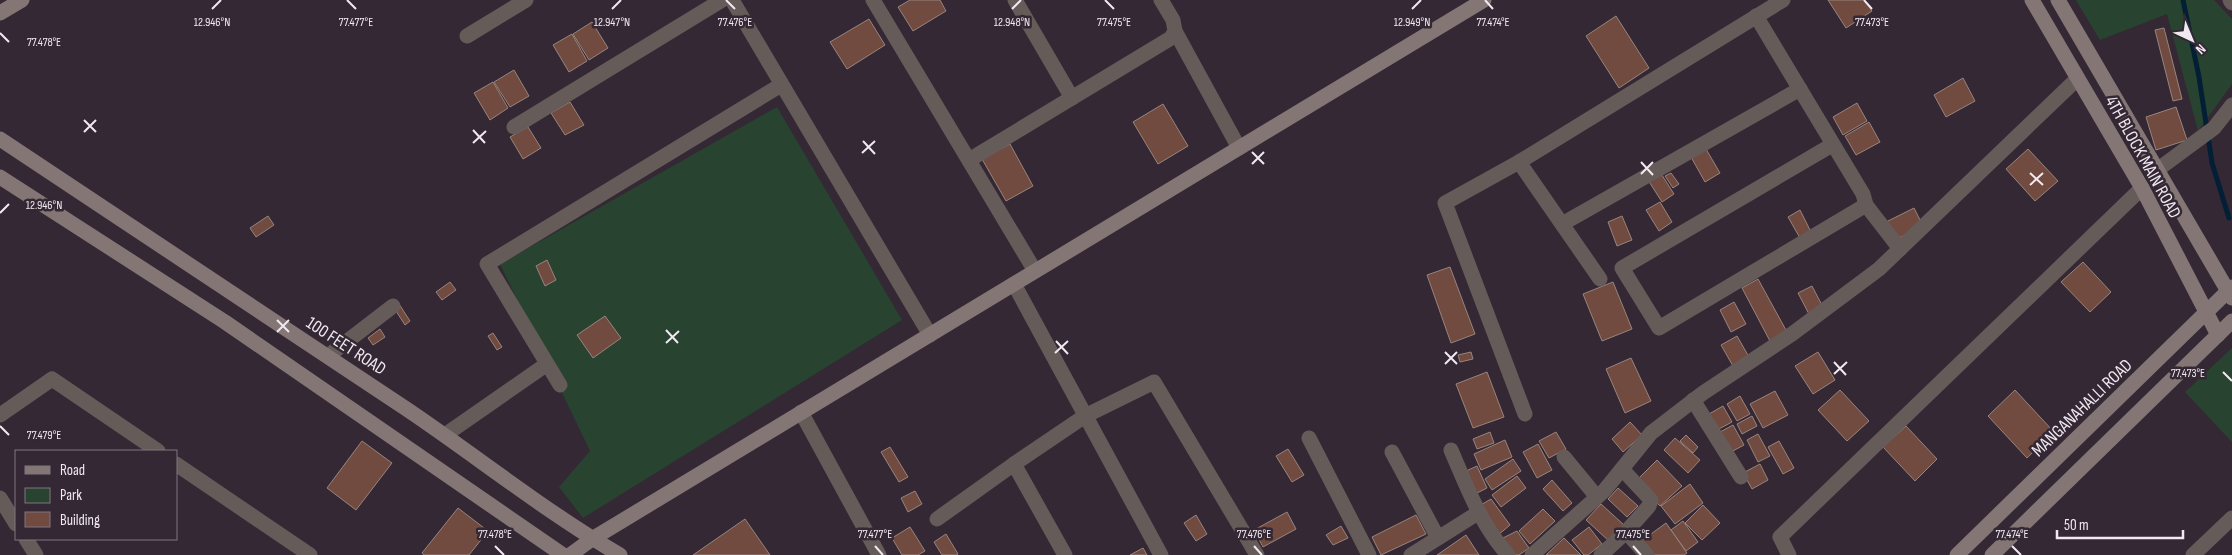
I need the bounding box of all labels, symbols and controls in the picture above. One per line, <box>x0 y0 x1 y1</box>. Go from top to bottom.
text: 12.946°N <box>194 15 230 30</box>
text: 77.477°E <box>339 15 373 30</box>
text: 12.947°N <box>594 15 630 30</box>
text: 77.476°E <box>718 15 752 30</box>
text: 12.948°N <box>994 15 1030 30</box>
text: 77.475°E <box>1097 15 1131 30</box>
text: 12.949°N <box>1394 15 1430 30</box>
text: 77.474°E <box>1477 15 1510 30</box>
text: 77.473°E <box>1855 15 1889 30</box>
north arrow <box>2167 15 2217 65</box>
text: 77.478°E <box>27 35 61 50</box>
text: N <box>2192 40 2209 58</box>
street label: 4TH BLOCK MAIN ROAD <box>2101 92 2185 222</box>
text: 12.946°N <box>26 198 62 213</box>
street label: 100 FEET ROAD <box>302 312 390 380</box>
street label: MANGANAHALLI ROAD <box>2027 355 2137 461</box>
text: 77.473°E <box>2171 366 2205 381</box>
text: 77.479°E <box>27 428 61 443</box>
legend <box>15 450 178 540</box>
text: Road <box>60 461 85 480</box>
text: Park <box>60 486 82 505</box>
scale bar <box>2057 508 2183 540</box>
text: Building <box>60 511 100 530</box>
text: 50 m <box>2064 516 2089 535</box>
text: 77.478°E <box>478 527 512 542</box>
text: 77.477°E <box>858 527 892 542</box>
text: 77.476°E <box>1237 527 1271 542</box>
text: 77.475°E <box>1616 527 1650 542</box>
text: 77.474°E <box>1996 527 2029 542</box>

